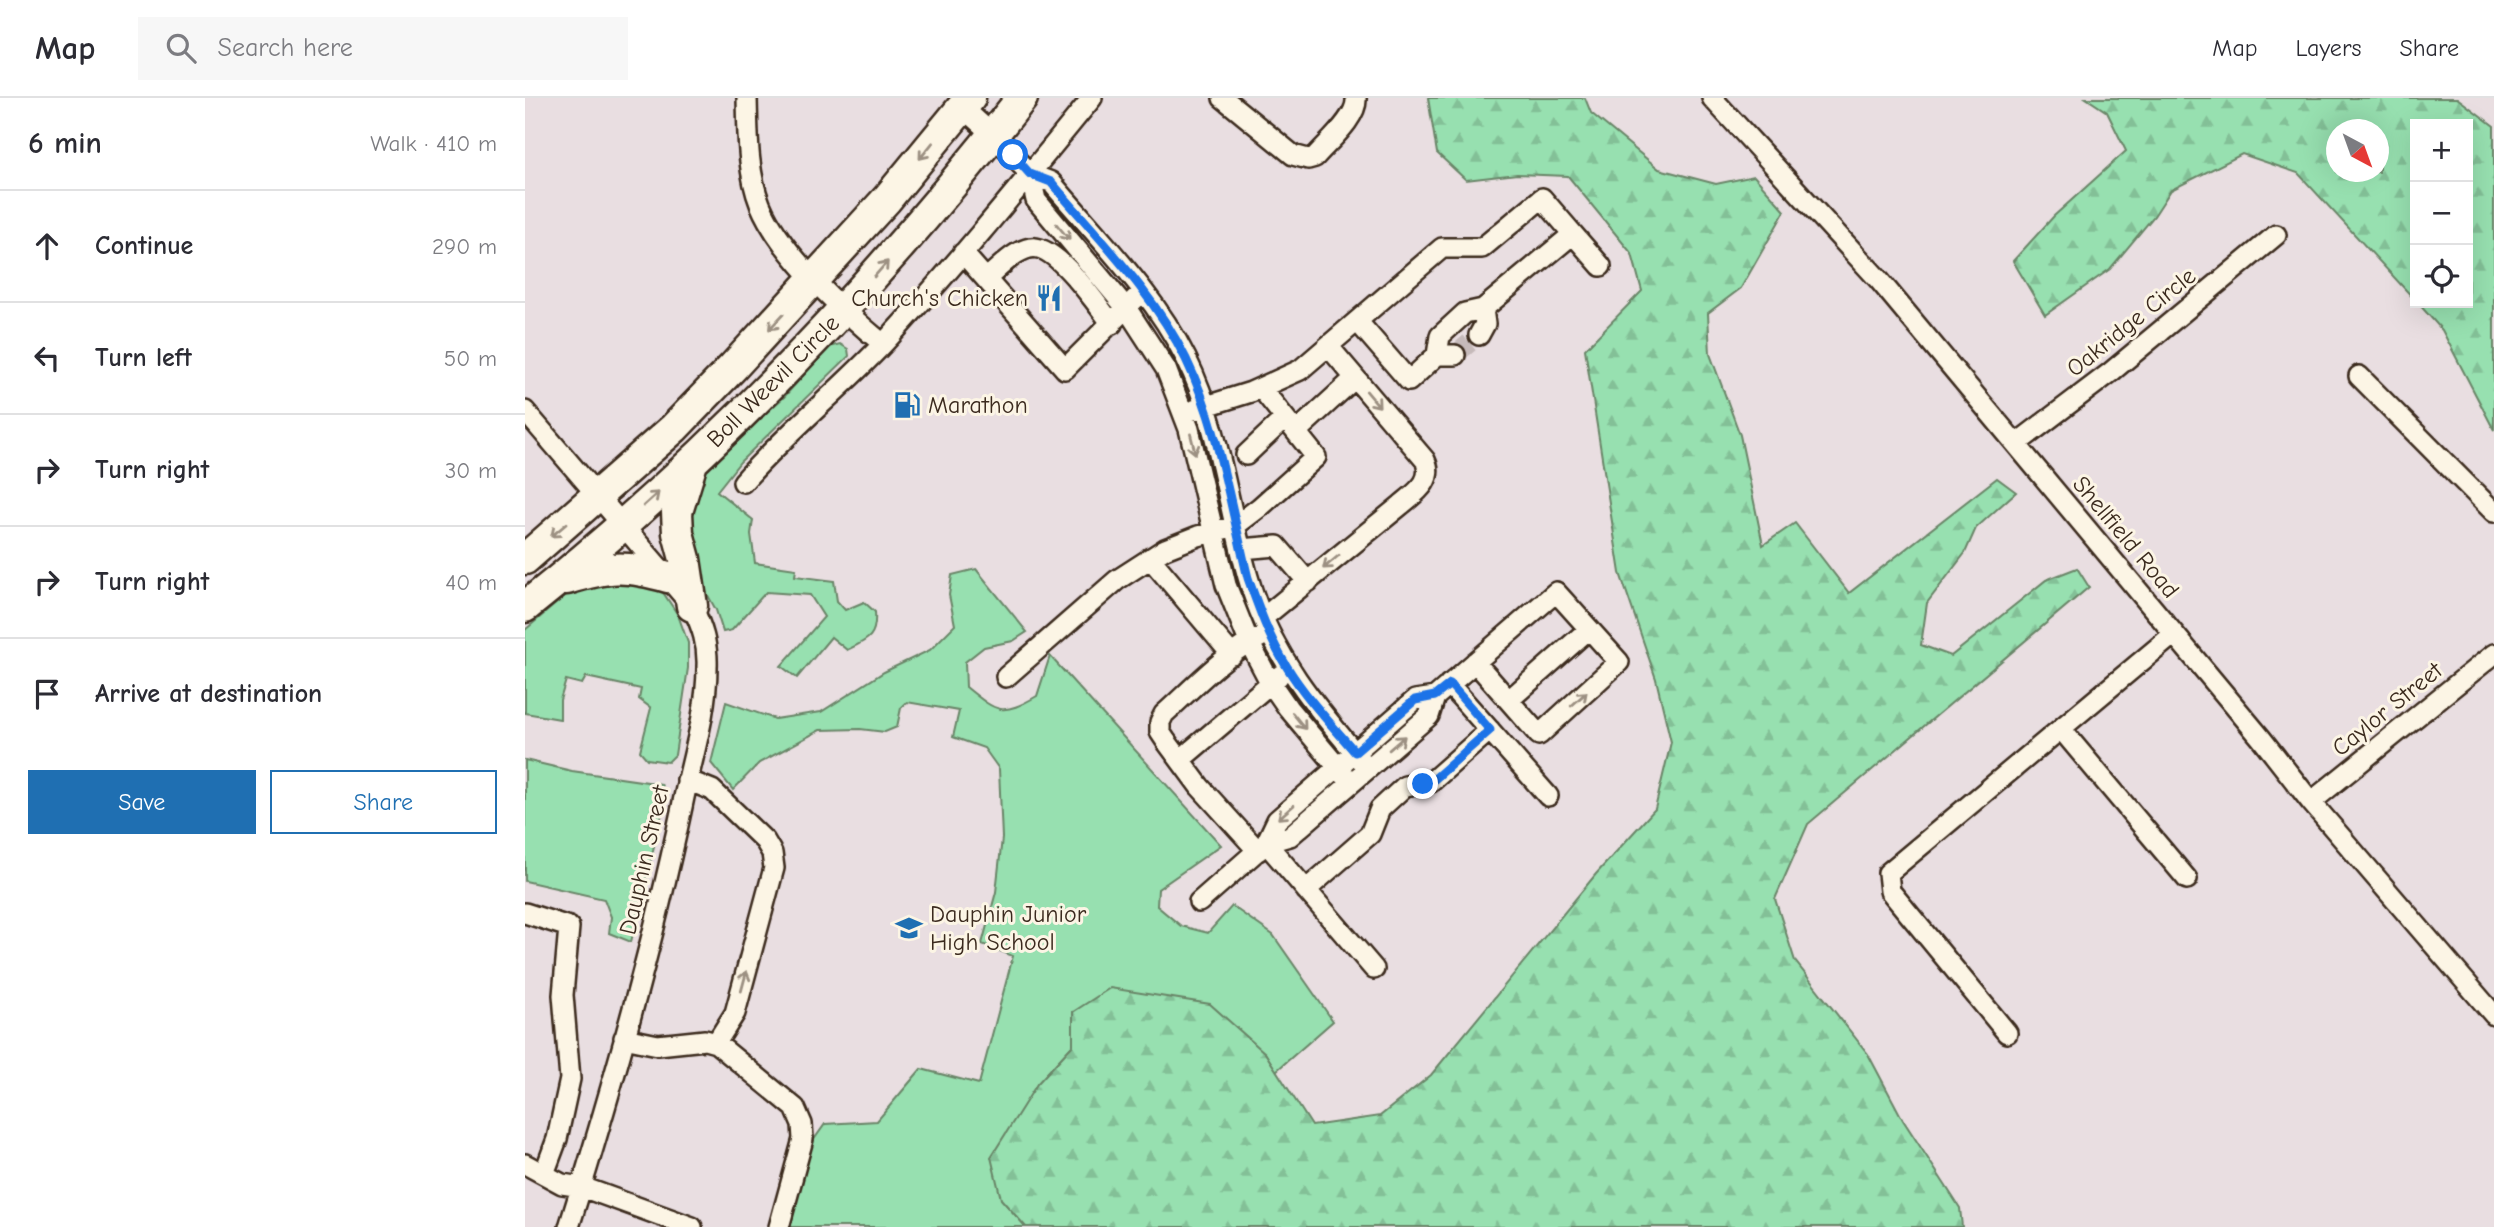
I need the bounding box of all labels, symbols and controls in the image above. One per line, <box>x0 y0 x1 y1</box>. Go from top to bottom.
search box <box>138 17 628 80</box>
text: Map <box>35 29 96 67</box>
icon: search <box>162 29 200 67</box>
text: Search here <box>218 33 353 63</box>
text: Map <box>2212 34 2258 62</box>
text: Layers <box>2296 34 2361 62</box>
text: Share <box>2399 34 2459 62</box>
north arrow <box>2326 119 2389 182</box>
map controls <box>2410 119 2473 308</box>
button: + <box>2410 119 2473 182</box>
text: 6 min <box>28 126 102 161</box>
text: Walk · 410 m <box>370 130 497 157</box>
route start <box>997 139 1028 170</box>
one-way arrow <box>919 141 934 159</box>
button: − <box>2410 182 2473 245</box>
one-way arrow <box>1055 222 1071 240</box>
icon: ahead <box>28 227 66 265</box>
text: Continue <box>95 231 193 261</box>
text: 290 m <box>432 233 497 260</box>
button: locate <box>2410 245 2473 308</box>
one-way arrow <box>873 260 889 278</box>
street label: Oakridge Circle <box>2061 261 2201 383</box>
restaurant icon: Church's Chicken <box>1034 283 1064 313</box>
place label: Church's Chicken <box>851 284 1028 312</box>
street label: Boll Weevil Circle <box>701 309 845 453</box>
one-way arrow <box>768 313 784 331</box>
icon: left <box>28 339 66 377</box>
text: Turn left <box>95 343 192 373</box>
text: 50 m <box>444 345 497 372</box>
fuel station icon: Marathon <box>892 390 922 420</box>
one-way arrow <box>1365 390 1381 408</box>
place label: Marathon <box>928 391 1028 419</box>
one-way arrow <box>1187 432 1200 455</box>
icon: right <box>28 451 66 489</box>
text: Turn right <box>95 455 209 485</box>
text: 30 m <box>445 457 497 484</box>
street label: Shellfield Road <box>2067 470 2185 604</box>
one-way arrow <box>642 491 660 507</box>
one-way arrow <box>550 522 568 538</box>
one-way arrow <box>1323 554 1341 570</box>
icon: right <box>28 563 66 601</box>
text: Turn right <box>95 567 209 597</box>
text: 40 m <box>445 569 497 596</box>
street label: Caylor Street <box>2326 655 2449 762</box>
icon: arrive <box>28 675 66 713</box>
text: Arrive at destination <box>95 679 322 709</box>
one-way arrow <box>1570 690 1587 707</box>
one-way arrow <box>1292 712 1307 730</box>
one-way arrow <box>1388 735 1406 751</box>
route end <box>1407 768 1438 799</box>
button: Save <box>28 770 256 834</box>
button: Share <box>270 770 497 834</box>
street label: Dauphin Street <box>613 782 675 937</box>
one-way arrow <box>1277 804 1295 820</box>
place label: Dauphin Junior High School <box>930 900 1087 956</box>
school or university icon: Dauphin Junior High School <box>894 913 924 943</box>
one-way arrow <box>738 971 751 993</box>

